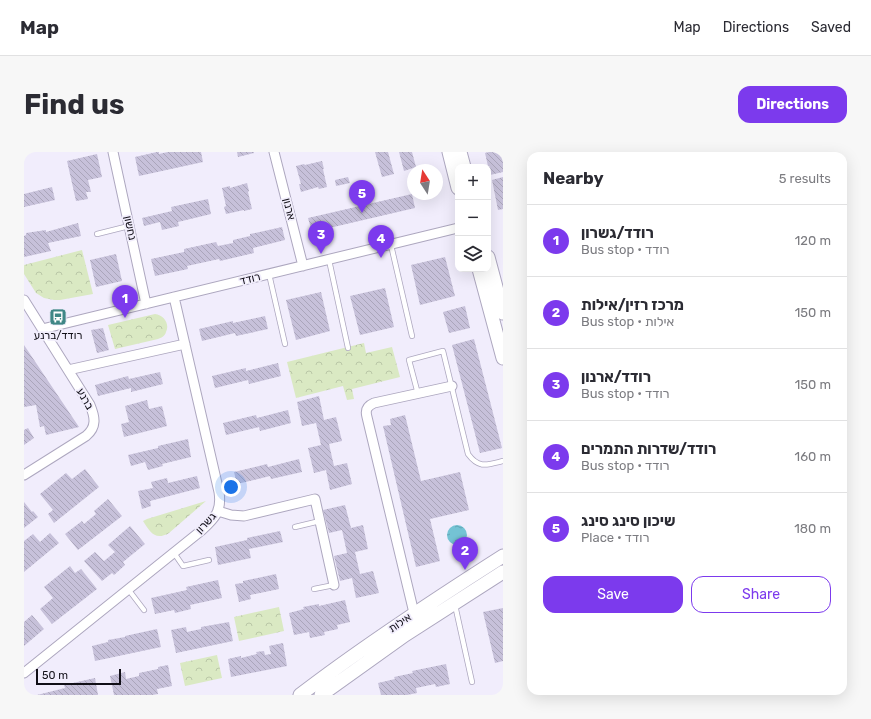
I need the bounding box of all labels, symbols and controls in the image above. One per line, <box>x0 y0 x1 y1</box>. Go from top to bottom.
text: Map <box>20 16 59 39</box>
text: Map <box>674 19 701 36</box>
text: Directions <box>723 19 789 36</box>
text: Saved <box>811 19 851 36</box>
button: Directions <box>738 86 847 123</box>
text: Find us <box>24 88 124 121</box>
north arrow <box>407 164 443 200</box>
map controls <box>455 164 491 272</box>
button: + <box>455 164 491 200</box>
text: Nearby <box>543 168 604 188</box>
text: 5 results <box>779 171 831 186</box>
pin: 5 <box>349 180 375 213</box>
street label: ארנון <box>280 197 298 221</box>
button: − <box>455 200 491 236</box>
street label: נחשון <box>121 215 139 241</box>
pin: 3 <box>308 221 334 254</box>
text: רודד/גשרון <box>581 224 654 242</box>
pin: 4 <box>368 225 394 258</box>
text: 1 <box>553 233 559 248</box>
text: 120 m <box>795 233 831 248</box>
button: layers <box>455 236 491 272</box>
text: Bus stop · רודד <box>581 242 670 257</box>
street label: רודד <box>238 270 262 288</box>
pin: 1 <box>112 285 138 318</box>
text: מרכז רזין/אילות <box>581 296 684 314</box>
text: 2 <box>552 305 560 320</box>
text: 150 m <box>795 305 831 320</box>
bus stop icon: רודד/ברנע <box>48 307 68 327</box>
text: Bus stop · אילות <box>581 314 674 329</box>
place label: רודד/ברנע <box>34 329 82 342</box>
text: רודד/ארנון <box>581 368 651 386</box>
text: 3 <box>552 377 560 392</box>
text: 150 m <box>795 377 831 392</box>
street label: ברנע <box>74 386 96 412</box>
text: Bus stop · רודד <box>581 386 670 401</box>
text: רודד/שדרות התמרים <box>581 440 716 458</box>
text: 4 <box>552 449 560 464</box>
text: 160 m <box>795 449 831 464</box>
text: Bus stop · רודד <box>581 458 670 473</box>
your location <box>221 477 241 497</box>
street label: גשרון <box>193 510 219 536</box>
text: שיכון סינג סינג <box>581 512 675 530</box>
text: 5 <box>552 521 560 536</box>
text: 180 m <box>794 521 831 536</box>
text: Place · רודד <box>581 530 650 545</box>
pin: 2 <box>452 537 478 570</box>
button: Save <box>543 576 683 613</box>
button: Share <box>691 576 831 613</box>
street label: אילות <box>386 611 414 635</box>
scale bar <box>36 667 121 686</box>
text: 50 m <box>42 669 68 682</box>

